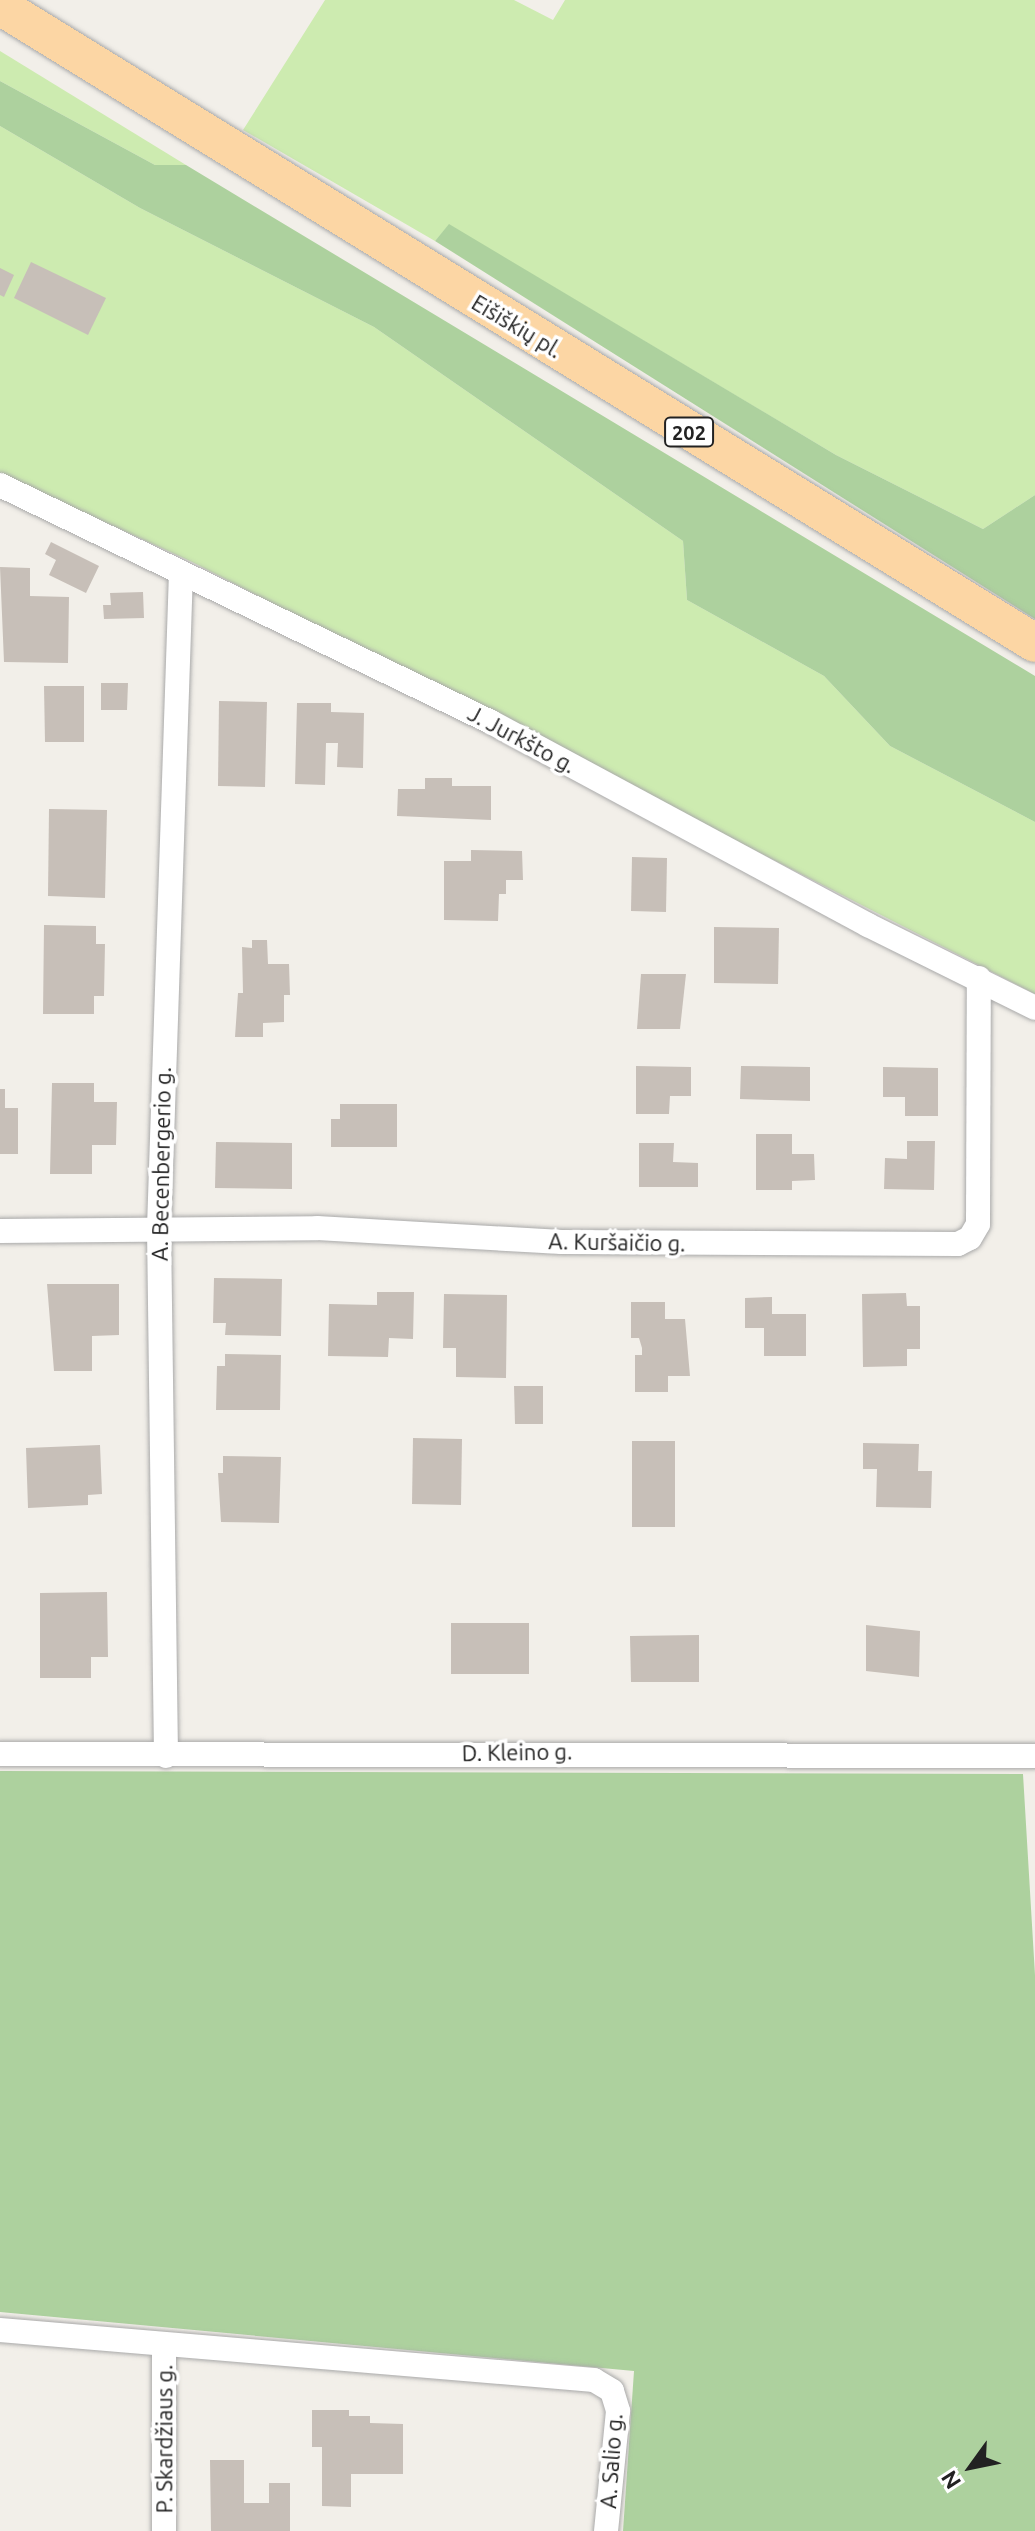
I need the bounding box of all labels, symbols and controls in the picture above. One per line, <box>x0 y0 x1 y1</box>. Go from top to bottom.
street label: Eišiškių pl. <box>467 289 567 363</box>
road number: 202 <box>663 416 715 448</box>
street label: J. Jurkšto g. <box>464 700 580 778</box>
street label: A. Becenbergerio g. <box>146 1067 176 1261</box>
street label: A. Kuršaičio g. <box>548 1228 686 1256</box>
street label: D. Kleino g. <box>461 1738 573 1766</box>
street label: P. Skardžiaus g. <box>151 2365 177 2513</box>
street label: A. Salio g. <box>595 2413 627 2509</box>
north arrow <box>931 2427 1011 2507</box>
text: N <box>936 2467 965 2494</box>

